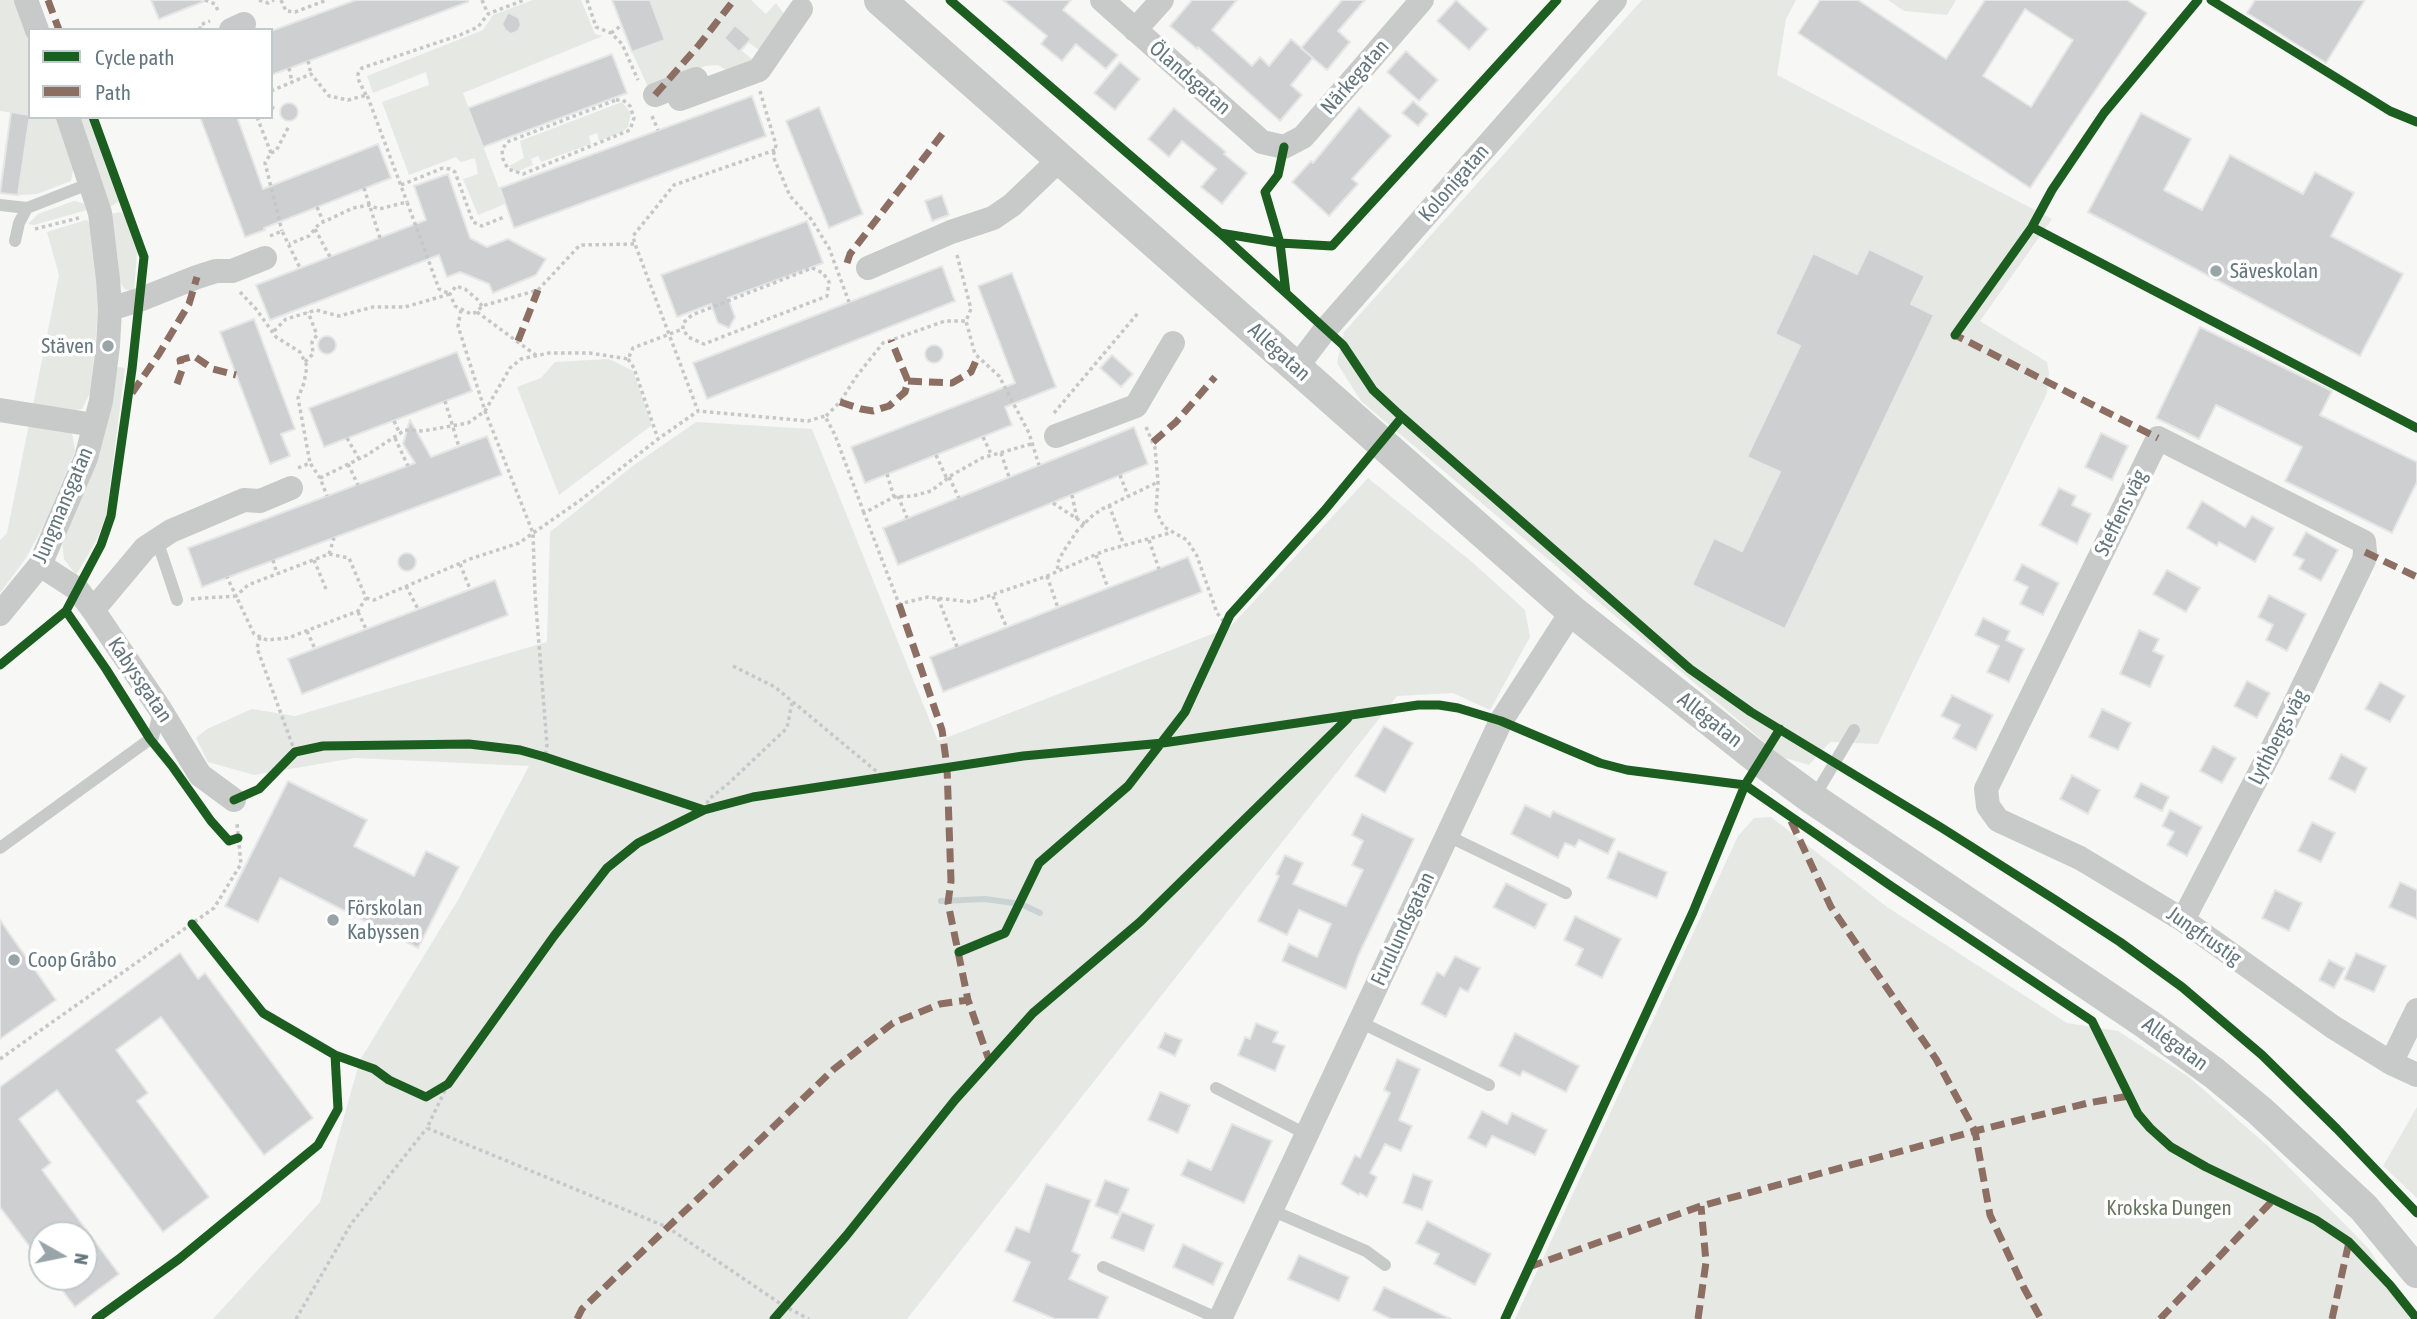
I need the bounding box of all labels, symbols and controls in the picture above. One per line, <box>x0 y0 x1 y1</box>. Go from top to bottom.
legend <box>28 28 273 119</box>
street label: Närkegatan <box>1316 34 1394 120</box>
street label: Ölandsgatan <box>1144 36 1236 120</box>
text: Cycle path <box>95 45 174 69</box>
text: Path <box>95 80 131 104</box>
street label: Kolonigatan <box>1414 139 1494 227</box>
place label: Säveskolan <box>2230 258 2318 284</box>
marker: Säveskolan <box>2208 263 2224 279</box>
street label: Allégatan <box>1243 318 1315 386</box>
place label: Stäven <box>41 333 94 359</box>
marker: Stäven <box>100 338 116 354</box>
street label: Jungmansgatan <box>27 443 99 567</box>
street label: Steffens väg <box>2089 466 2153 560</box>
street label: Kabyssgatan <box>102 633 178 727</box>
street label: Lythbergs väg <box>2243 685 2313 789</box>
street label: Allégatan <box>1673 687 1747 753</box>
street label: Furulundsgatan <box>1366 868 1440 990</box>
place label: Förskolan Kabyssen <box>347 895 423 945</box>
street label: Jungfrustig <box>2162 901 2246 971</box>
marker: Förskolan Kabyssen <box>325 912 341 928</box>
place label: Coop Gråbo <box>28 947 117 973</box>
marker: Coop Gråbo <box>6 952 22 968</box>
street label: Allégatan <box>2137 1012 2213 1076</box>
park label: Krokska Dungen <box>2106 1195 2232 1221</box>
north arrow <box>28 1221 98 1291</box>
text: N <box>70 1252 94 1266</box>

